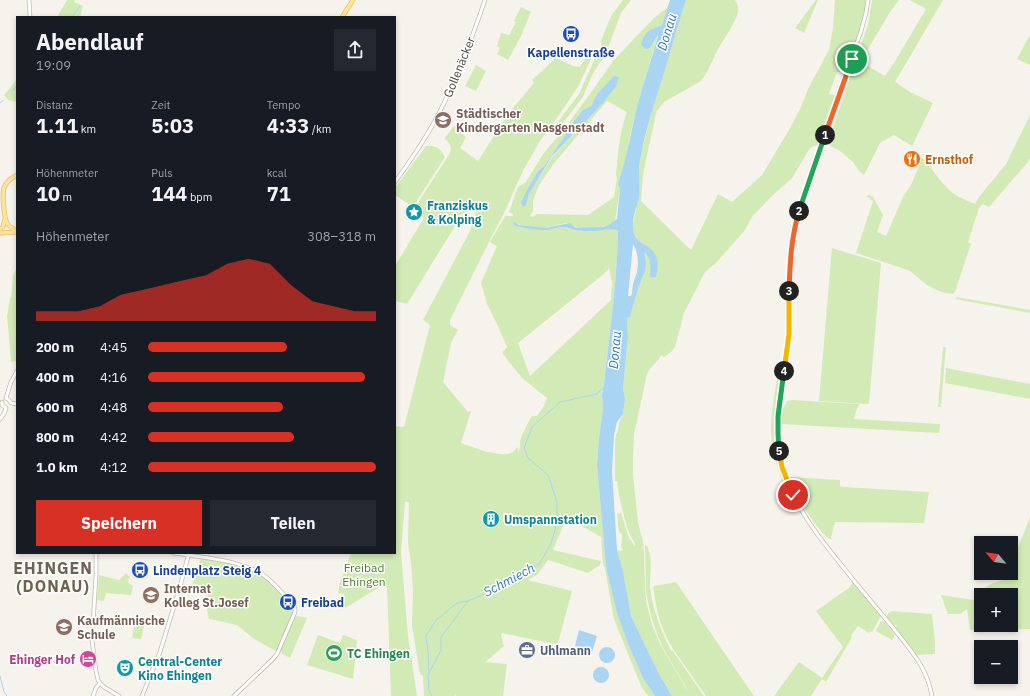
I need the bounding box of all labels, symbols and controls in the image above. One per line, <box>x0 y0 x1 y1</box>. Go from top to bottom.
water label: Donau <box>653 11 681 53</box>
bus stop icon: Kapellenstraße <box>561 24 581 44</box>
text: Abendlauf <box>36 27 144 56</box>
button: share <box>334 29 376 71</box>
street label: Gollenäcker <box>440 34 478 100</box>
pin <box>835 42 869 76</box>
place label: Kapellenstraße <box>527 45 615 60</box>
icon: arrive <box>841 48 863 70</box>
text: 19:09 <box>36 57 71 74</box>
text: Distanz <box>36 98 73 112</box>
text: Zeit <box>151 98 170 112</box>
text: Tempo <box>267 98 300 112</box>
place label: Städtischer Kindergarten Nasgenstadt <box>456 106 605 135</box>
school or university icon: Städtischer Kindergarten Nasgenstadt <box>433 110 453 130</box>
text: 1.11 <box>36 112 78 139</box>
text: 5:03 <box>151 112 194 139</box>
text: 4:33 <box>267 112 309 139</box>
text: km <box>78 122 96 136</box>
text: /km <box>309 122 331 136</box>
pin: 1 <box>815 125 835 145</box>
text: 1 <box>822 128 828 142</box>
restaurant icon: Ernsthof <box>902 149 922 169</box>
place label: Ernsthof <box>925 152 974 167</box>
text: Höhenmeter <box>36 166 98 180</box>
text: Puls <box>151 166 173 180</box>
text: kcal <box>267 166 287 180</box>
text: 10 <box>36 180 60 207</box>
text: 144 <box>151 180 187 207</box>
text: 71 <box>267 180 291 207</box>
text: m <box>60 190 72 204</box>
text: bpm <box>187 190 212 204</box>
place label: Franziskus & Kolping <box>427 198 488 227</box>
pin: 2 <box>789 201 809 221</box>
place icon: Franziskus & Kolping <box>404 202 424 222</box>
text: 2 <box>796 204 802 218</box>
text: Höhenmeter <box>36 228 109 245</box>
text: 308–318 m <box>307 228 376 245</box>
pin: 3 <box>779 281 799 301</box>
text: 3 <box>786 284 792 298</box>
water label: Donau <box>605 330 625 370</box>
text: 200 m <box>36 339 74 356</box>
text: 4:45 <box>100 339 127 356</box>
pin: 4 <box>774 361 794 381</box>
text: 4 <box>781 364 787 378</box>
text: 400 m <box>36 369 74 386</box>
text: 4:16 <box>100 369 127 386</box>
text: 600 m <box>36 399 74 416</box>
text: 4:48 <box>100 399 127 416</box>
text: 800 m <box>36 429 74 446</box>
text: 4:42 <box>100 429 127 446</box>
pin: 5 <box>769 441 789 461</box>
text: 5 <box>776 444 782 458</box>
text: 1.0 km <box>36 459 78 476</box>
text: 4:12 <box>100 459 127 476</box>
pin <box>776 478 810 512</box>
icon: check <box>782 484 804 506</box>
button: Speichern <box>36 500 202 546</box>
button: Teilen <box>210 500 376 546</box>
building icon: Umspannstation <box>481 509 501 529</box>
place label: Umspannstation <box>504 512 597 527</box>
north arrow <box>974 536 1018 580</box>
map controls <box>974 536 1018 684</box>
district label: EHINGEN (DONAU) <box>13 558 93 596</box>
water label: Schmiech <box>480 559 538 601</box>
bus stop icon: Lindenplatz Steig 4 <box>130 560 150 580</box>
park label: Freibad Ehingen <box>342 560 386 589</box>
place label: Lindenplatz Steig 4 <box>153 563 261 578</box>
place label: Internat Kolleg St.Josef <box>164 581 249 610</box>
school or university icon: Internat Kolleg St.Josef <box>141 585 161 605</box>
button: + <box>974 588 1018 632</box>
bus stop icon: Freibad <box>278 592 298 612</box>
place label: Freibad <box>301 595 344 610</box>
place label: Kaufmännische Schule <box>77 613 165 642</box>
school or university icon: Kaufmännische Schule <box>54 617 74 637</box>
office icon: Uhlmann <box>517 640 537 660</box>
button: − <box>974 640 1018 684</box>
sports icon: TC Ehingen <box>324 643 344 663</box>
place label: Uhlmann <box>540 643 591 658</box>
place label: TC Ehingen <box>347 646 410 661</box>
hotel icon: Ehinger Hof <box>78 649 98 669</box>
place label: Ehinger Hof <box>9 652 76 667</box>
place label: Central-Center Kino Ehingen <box>138 654 222 683</box>
theatre icon: Central-Center Kino Ehingen <box>115 658 135 678</box>

